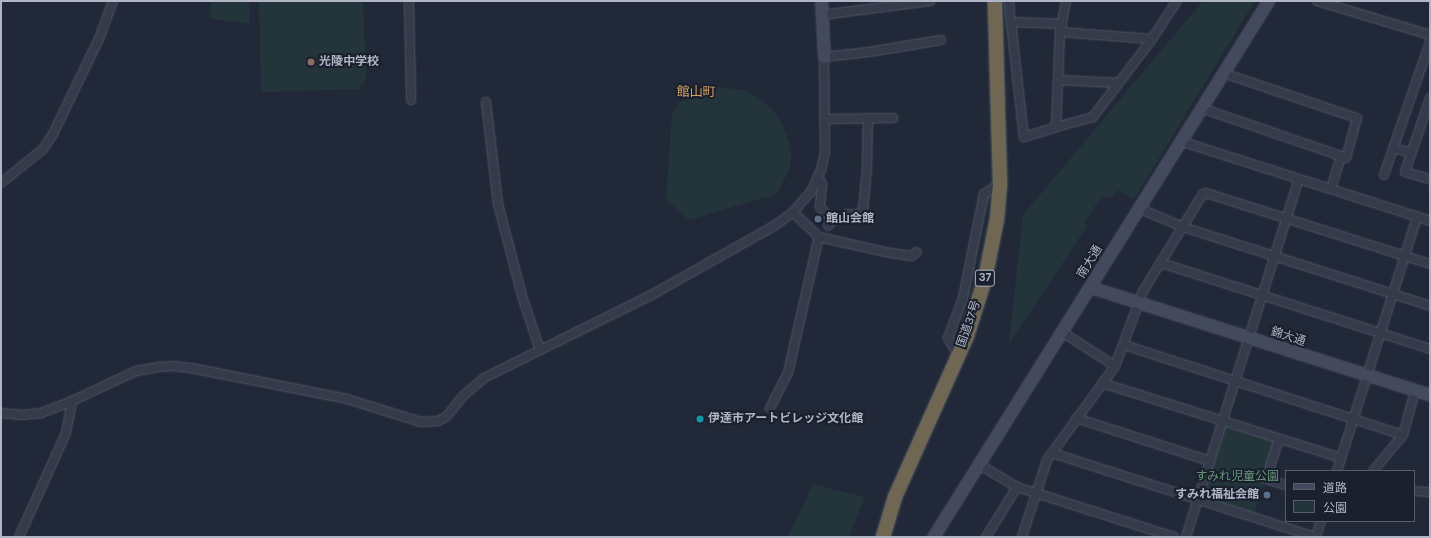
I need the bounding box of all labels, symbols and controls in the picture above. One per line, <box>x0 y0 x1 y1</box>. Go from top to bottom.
place label: 光陵中学校 <box>319 55 379 69</box>
marker: 光陵中学校 <box>306 57 316 67</box>
district label: 館山町 <box>677 84 715 100</box>
place label: 館山会館 <box>826 212 874 226</box>
marker: 館山会館 <box>813 214 823 224</box>
street label: 南大通 <box>1074 243 1106 281</box>
road number: 37 <box>974 269 996 287</box>
street label: 国道37号 <box>954 299 984 349</box>
street label: 錦大通 <box>1269 325 1307 349</box>
place label: 伊達市アートビレッジ文化館 <box>708 412 863 426</box>
marker: 伊達市アートビレッジ文化館 <box>695 414 705 424</box>
park label: すみれ児童公園 <box>1195 470 1279 484</box>
legend <box>1285 470 1415 522</box>
text: 道路 <box>1323 481 1347 495</box>
place label: すみれ福祉会館 <box>1175 488 1259 502</box>
marker: すみれ福祉会館 <box>1262 490 1272 500</box>
text: 公園 <box>1323 501 1347 515</box>

